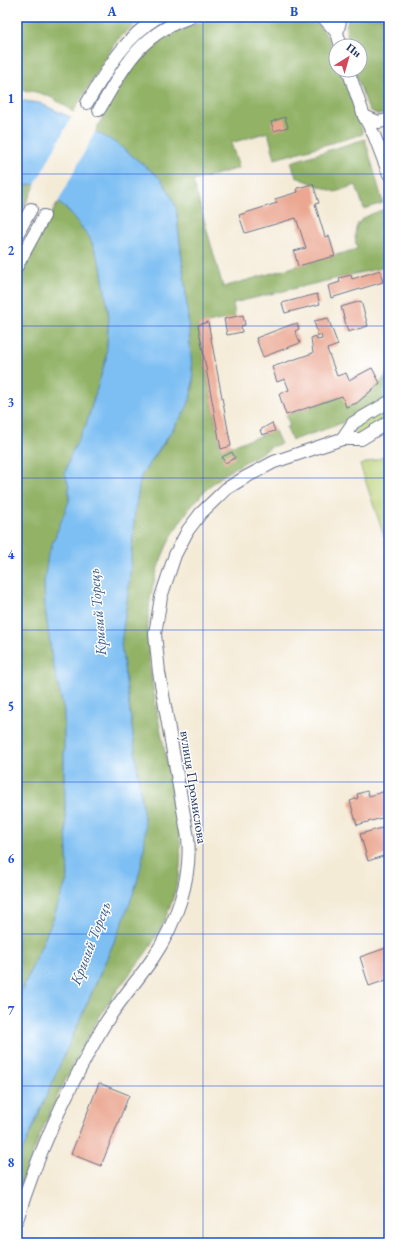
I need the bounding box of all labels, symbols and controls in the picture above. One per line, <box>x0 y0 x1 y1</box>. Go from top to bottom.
text: A <box>106 3 117 20</box>
text: B <box>290 3 298 20</box>
north arrow <box>328 38 368 78</box>
text: Пн <box>344 40 365 61</box>
text: 1 <box>8 90 15 107</box>
text: 2 <box>8 242 15 259</box>
text: 3 <box>8 394 15 411</box>
text: 4 <box>8 546 15 563</box>
water label: Кривий Торець <box>84 567 110 658</box>
text: 5 <box>8 698 14 715</box>
street label: вулиця Промислова <box>176 729 212 845</box>
text: 6 <box>8 850 15 867</box>
water label: Кривий Торець <box>65 899 115 988</box>
text: 7 <box>8 1002 15 1019</box>
text: 8 <box>8 1154 15 1171</box>

